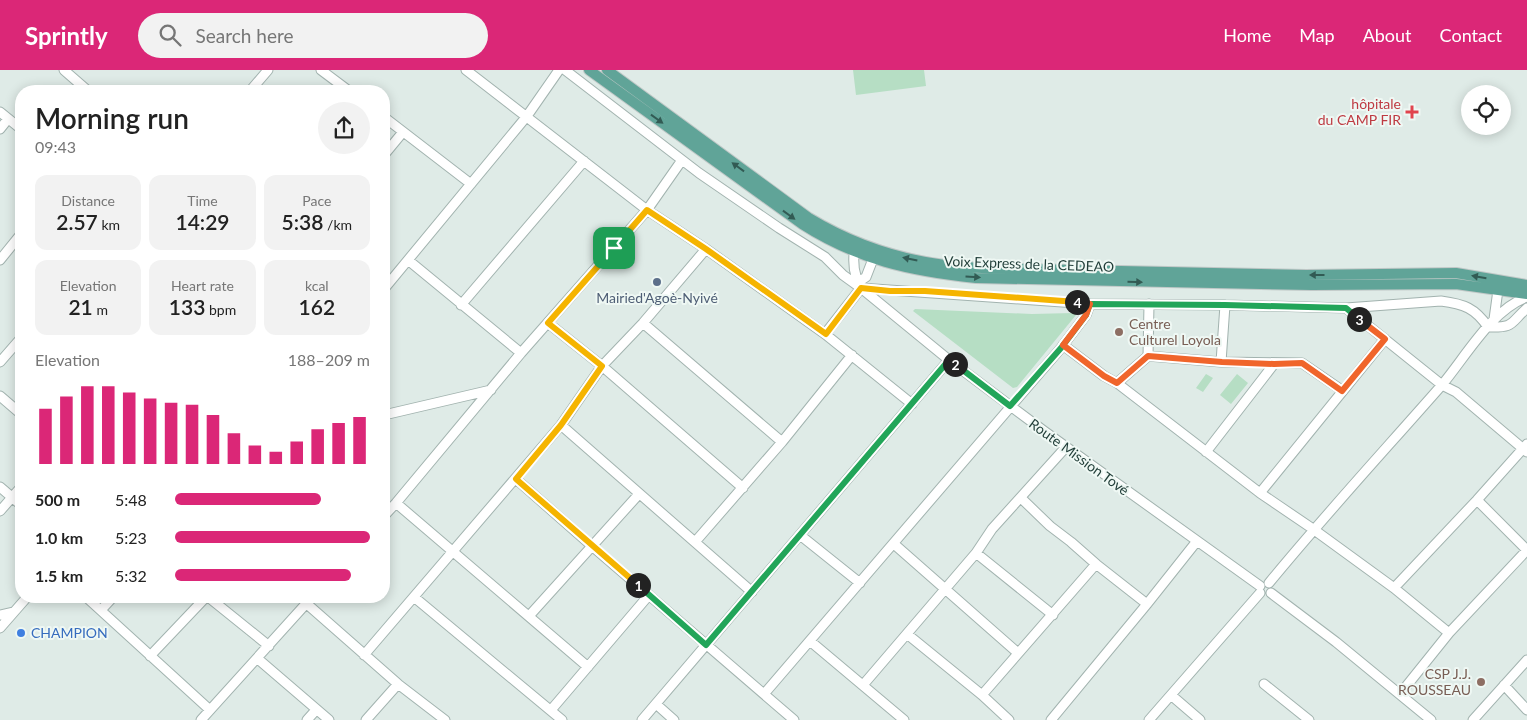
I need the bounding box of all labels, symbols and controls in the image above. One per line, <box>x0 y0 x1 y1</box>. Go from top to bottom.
search box <box>138 13 488 58</box>
text: Sprintly <box>25 21 108 50</box>
icon: search <box>156 21 184 49</box>
text: Search here <box>196 24 294 47</box>
text: Home <box>1223 24 1271 46</box>
text: Map <box>1299 24 1335 46</box>
text: About <box>1363 24 1412 46</box>
text: Contact <box>1440 24 1502 46</box>
map controls <box>1461 85 1511 135</box>
button: locate <box>1461 85 1511 135</box>
place label: hôpitale du CAMP FIR <box>1318 95 1401 128</box>
text: Morning run <box>35 101 189 135</box>
button: share <box>318 102 370 154</box>
marker: hôpitale du CAMP FIR <box>1405 105 1419 119</box>
one-way arrow <box>650 114 664 124</box>
text: 09:43 <box>35 137 76 156</box>
one-way arrow <box>731 162 745 172</box>
text: Distance <box>61 192 115 209</box>
text: Time <box>187 192 218 209</box>
text: Pace <box>302 192 331 209</box>
text: 2.57 <box>56 209 98 234</box>
text: 14:29 <box>175 209 230 234</box>
text: 5:38 <box>282 209 323 234</box>
one-way arrow <box>782 209 795 220</box>
text: km <box>98 216 120 233</box>
text: /km <box>323 216 352 233</box>
pin <box>593 227 635 269</box>
icon: arrive <box>600 234 628 262</box>
street label: Voix Express de la CEDEAO <box>944 252 1114 275</box>
one-way arrow <box>903 255 918 263</box>
one-way arrow <box>1309 271 1325 279</box>
one-way arrow <box>1471 272 1487 280</box>
one-way arrow <box>965 274 981 282</box>
marker: Mairied'Agoè-Nyivé <box>651 276 663 288</box>
text: Elevation <box>60 277 117 294</box>
text: Heart rate <box>171 277 234 294</box>
text: kcal <box>305 277 329 294</box>
one-way arrow <box>1128 278 1144 286</box>
place label: Mairied'Agoè-Nyivé <box>596 289 718 306</box>
pin: 4 <box>1064 290 1090 314</box>
text: 21 <box>68 294 93 319</box>
text: 133 <box>169 294 205 319</box>
text: 162 <box>299 294 335 319</box>
text: 4 <box>1073 294 1082 311</box>
text: m <box>93 301 108 318</box>
text: bpm <box>205 301 236 318</box>
pin: 3 <box>1346 306 1372 332</box>
text: 3 <box>1355 311 1364 328</box>
place label: Centre Culturel Loyola <box>1129 315 1221 348</box>
marker: Centre Culturel Loyola <box>1113 326 1125 338</box>
text: Elevation <box>35 350 100 369</box>
text: 188–209 m <box>288 350 370 369</box>
pin: 2 <box>942 352 968 376</box>
text: 2 <box>951 356 960 373</box>
street label: Route Mission Tové <box>1026 415 1133 499</box>
text: 500 m <box>35 490 80 509</box>
text: 5:48 <box>115 490 147 509</box>
text: 1.0 km <box>35 528 83 547</box>
text: 5:23 <box>115 528 147 547</box>
text: 1.5 km <box>35 566 83 585</box>
text: 5:32 <box>115 566 147 585</box>
pin: 1 <box>626 572 650 598</box>
text: 1 <box>634 577 643 594</box>
place label: CHAMPION <box>31 624 108 641</box>
marker: CHAMPION <box>15 627 27 639</box>
place label: CSP J.J. ROUSSEAU <box>1398 665 1471 698</box>
marker: CSP J.J. ROUSSEAU <box>1475 676 1487 688</box>

